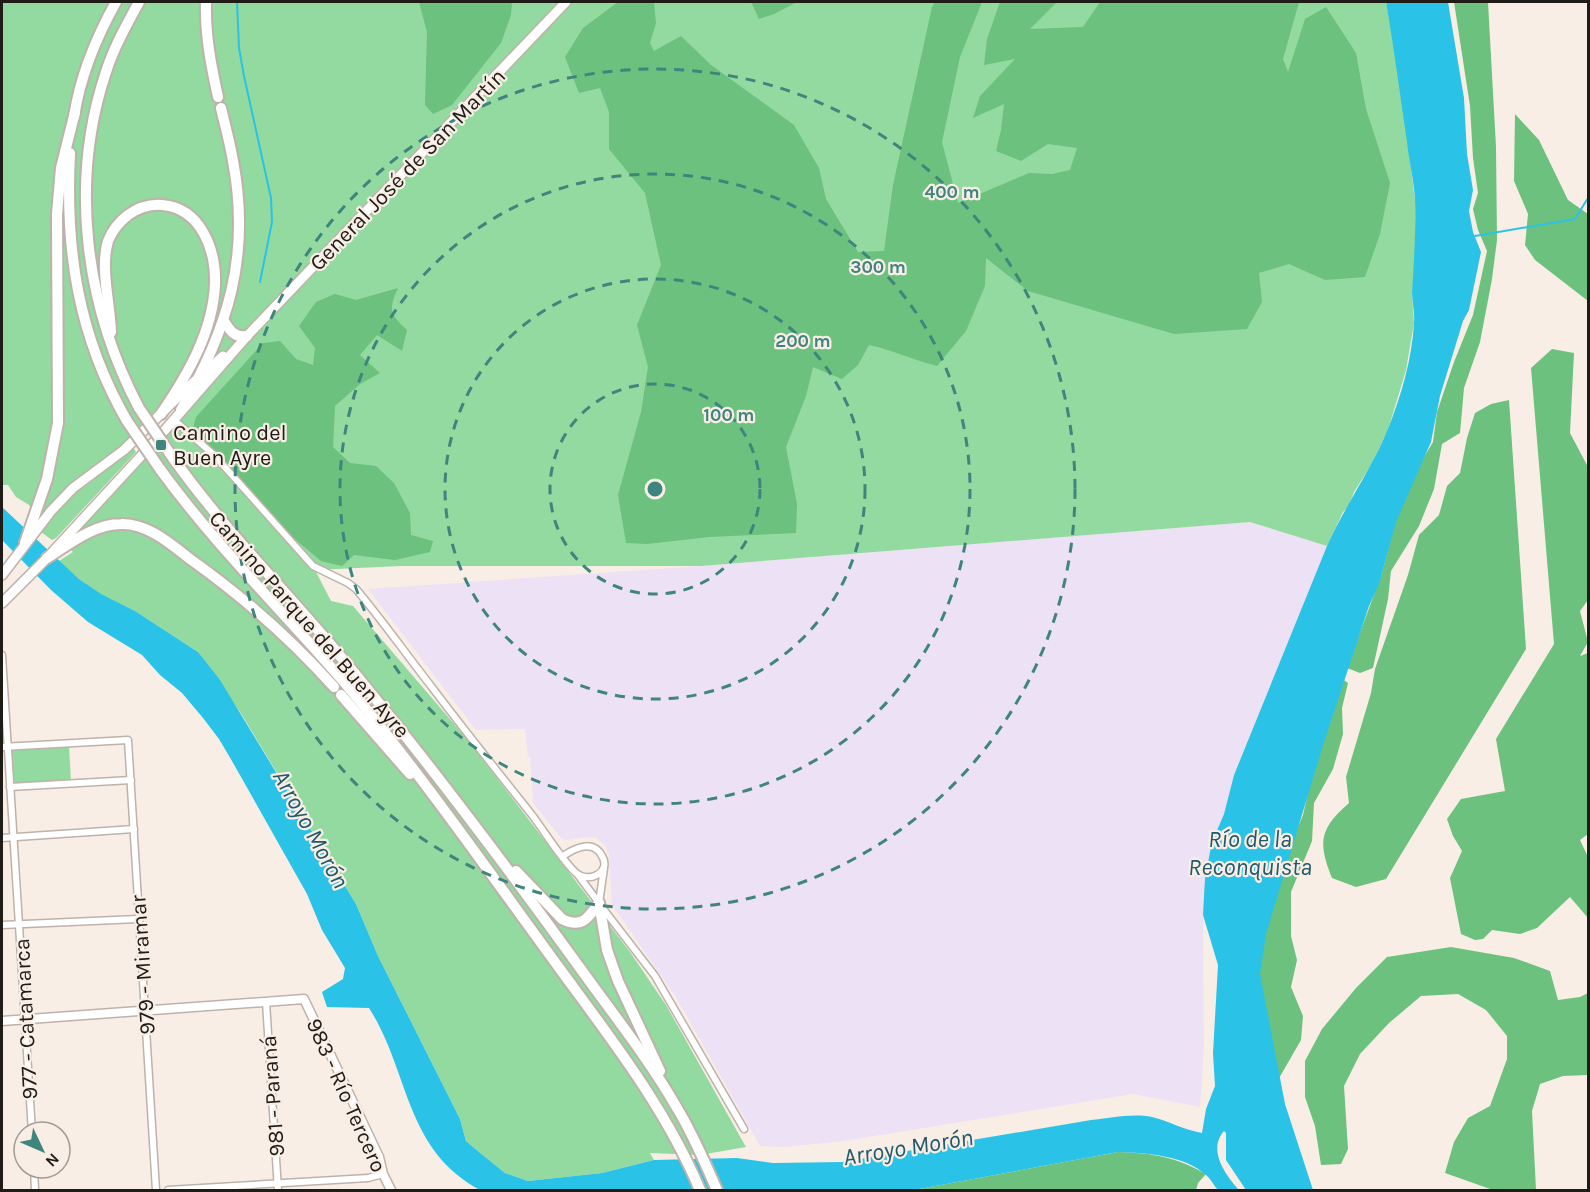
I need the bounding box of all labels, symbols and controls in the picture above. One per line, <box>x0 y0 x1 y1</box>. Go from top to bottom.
street label: General José de San Martín <box>304 63 511 276</box>
text: 400 m <box>924 181 980 203</box>
text: 300 m <box>850 256 906 278</box>
text: 200 m <box>775 330 831 352</box>
text: 100 m <box>704 404 754 426</box>
place label: Camino del Buen Ayre <box>173 420 287 471</box>
marker: Camino del Buen Ayre <box>154 438 168 452</box>
centre of rings <box>645 479 665 499</box>
street label: Camino Parque del Buen Ayre <box>204 506 415 743</box>
water label: Arroyo Morón <box>267 765 355 893</box>
water label: Río de la Reconquista <box>1188 825 1312 881</box>
street label: 979 - Miramar <box>125 894 161 1036</box>
street label: 977 - Catamarca <box>9 938 43 1100</box>
street label: 983 - Río Tercero <box>300 1014 392 1176</box>
street label: 981 - Paraná <box>256 1034 290 1157</box>
north arrow <box>12 1120 72 1180</box>
water label: Arroyo Morón <box>841 1123 975 1171</box>
text: N <box>42 1149 63 1171</box>

